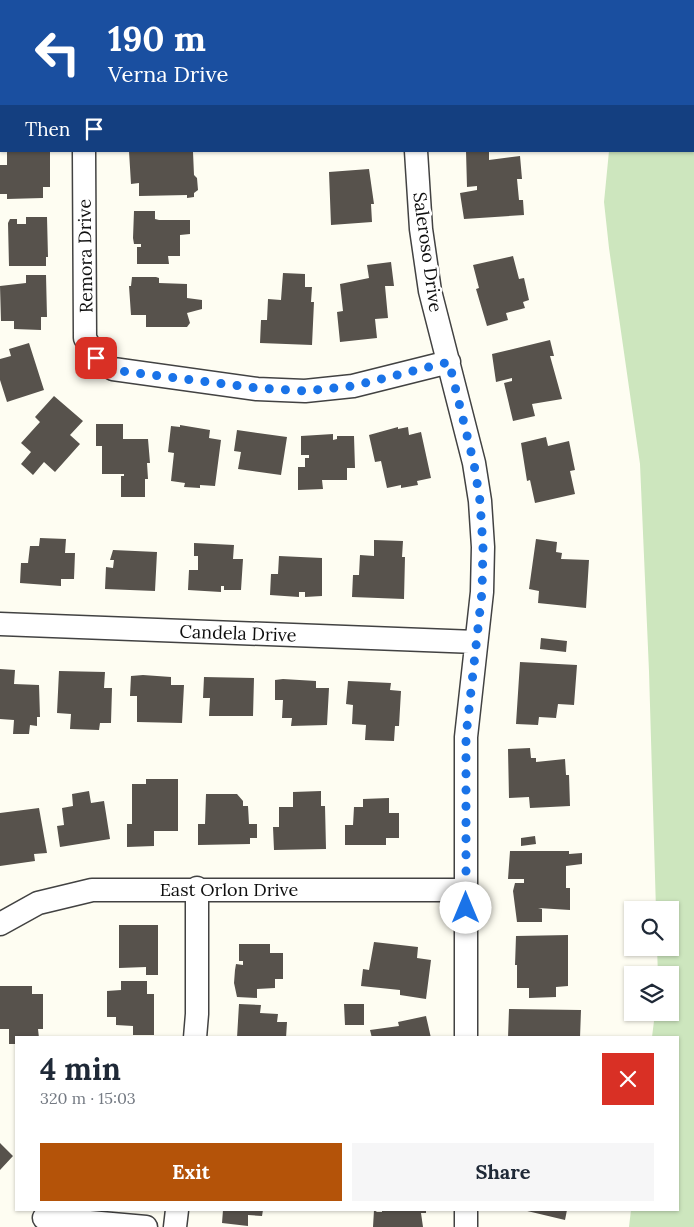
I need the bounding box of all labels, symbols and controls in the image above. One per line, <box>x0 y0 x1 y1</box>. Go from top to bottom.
text: 190 m <box>108 16 206 61</box>
icon: left <box>25 20 90 85</box>
text: Verna Drive <box>108 60 228 88</box>
icon: arrive <box>80 115 108 143</box>
text: Then <box>25 117 70 141</box>
street label: Saleroso Drive <box>408 191 448 314</box>
street label: Remora Drive <box>73 198 97 313</box>
pin <box>75 337 117 379</box>
icon: arrive <box>82 344 110 372</box>
street label: Candela Drive <box>179 619 297 647</box>
street label: East Orlon Drive <box>160 878 299 901</box>
position arrow <box>439 881 491 933</box>
map controls <box>624 901 679 1021</box>
button: search <box>624 901 679 956</box>
button: layers <box>624 966 679 1021</box>
text: 4 min <box>40 1050 121 1088</box>
button: close <box>602 1053 654 1105</box>
text: 320 m · 15:03 <box>40 1088 136 1108</box>
button: Exit <box>40 1143 342 1201</box>
button: Share <box>352 1143 654 1201</box>

